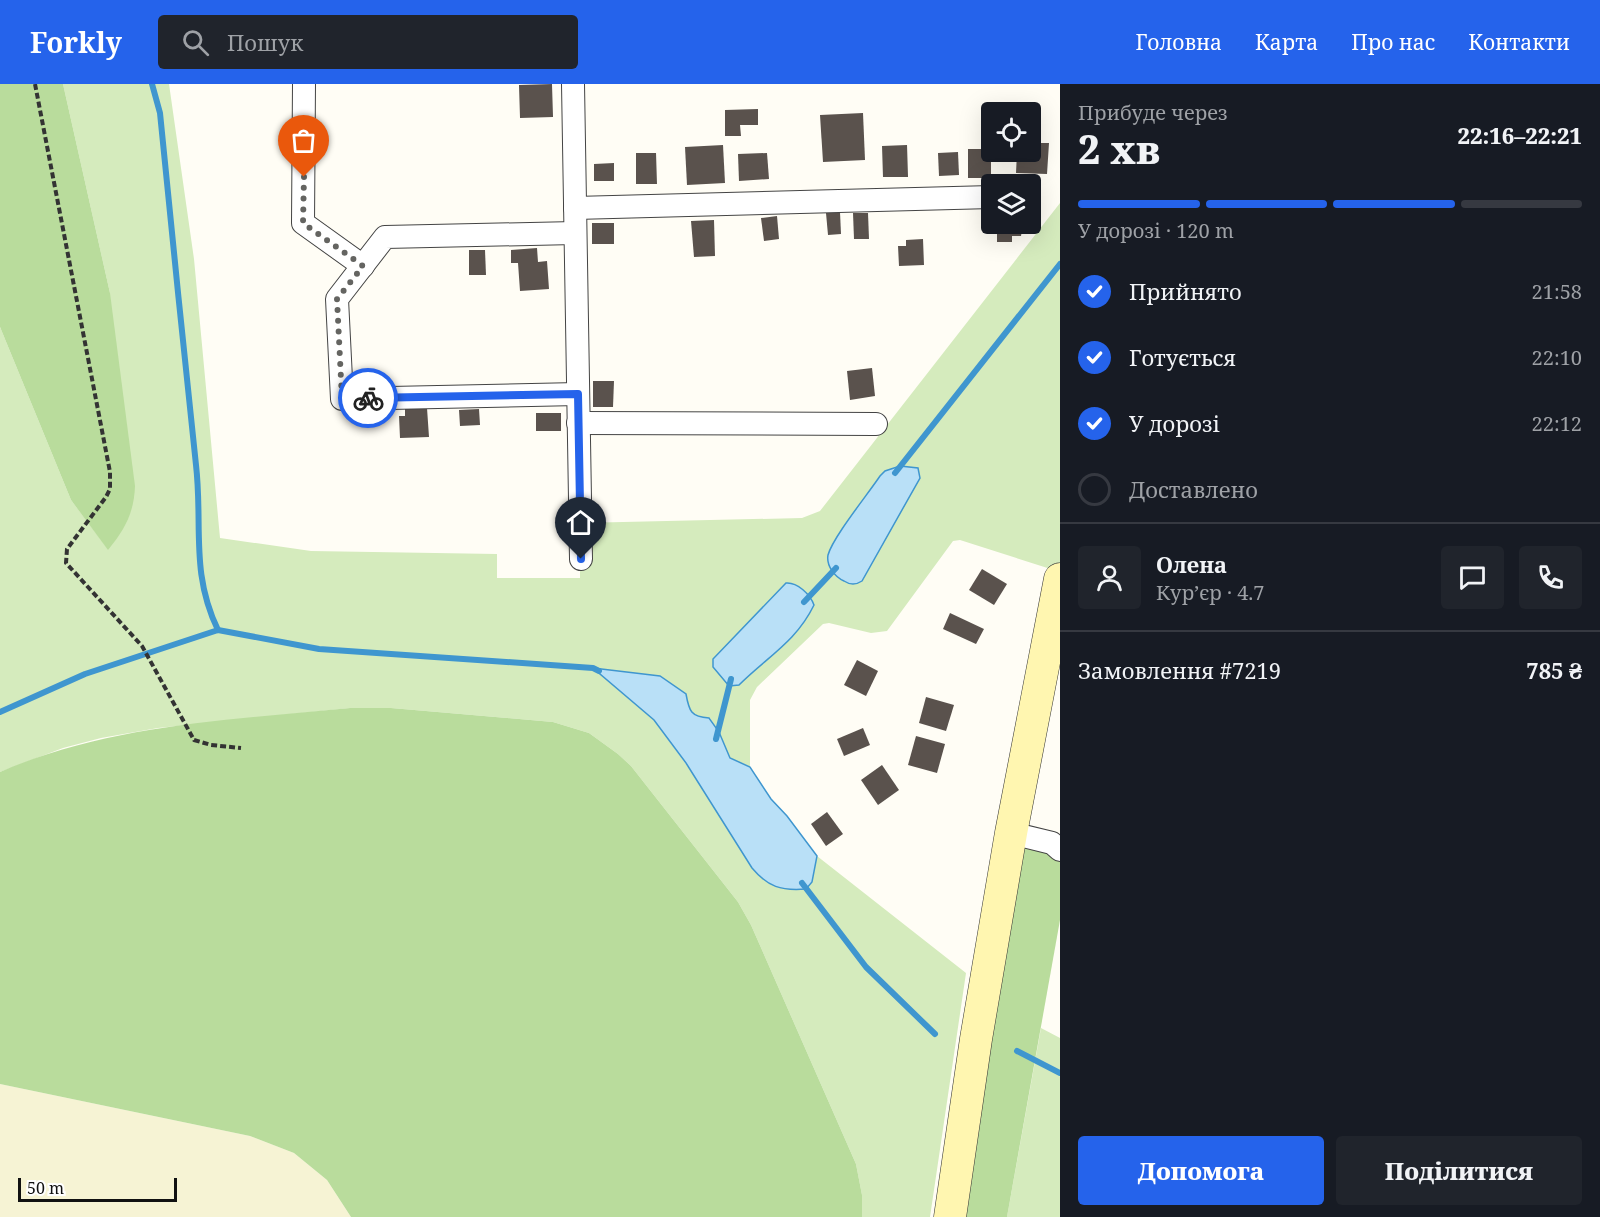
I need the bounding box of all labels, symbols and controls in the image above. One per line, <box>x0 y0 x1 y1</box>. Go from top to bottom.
search box <box>158 15 578 69</box>
text: Forkly <box>30 23 122 61</box>
icon: search <box>179 26 212 59</box>
text: Пошук <box>227 27 303 57</box>
text: Головна <box>1135 28 1222 56</box>
text: Карта <box>1255 28 1318 56</box>
text: Про нас <box>1351 28 1435 56</box>
text: Контакти <box>1468 28 1570 56</box>
text: Прибуде через <box>1078 99 1228 126</box>
map controls <box>981 102 1041 234</box>
button: locate <box>981 102 1041 162</box>
pin <box>278 115 329 177</box>
text: 22:16–22:21 <box>1458 120 1582 150</box>
text: 2 хв <box>1078 122 1160 175</box>
icon: bag <box>287 124 320 157</box>
button: layers <box>981 174 1041 234</box>
text: У дорозі · 120 m <box>1078 217 1234 244</box>
icon: check <box>1078 275 1111 308</box>
text: Прийнято <box>1129 276 1242 306</box>
text: 21:58 <box>1532 278 1582 305</box>
icon: check <box>1078 341 1111 374</box>
text: Готується <box>1129 342 1236 372</box>
text: 22:10 <box>1532 344 1582 371</box>
courier <box>338 368 398 428</box>
icon: bike <box>352 382 385 415</box>
icon: check <box>1078 407 1111 440</box>
text: У дорозі <box>1129 408 1220 438</box>
text: 22:12 <box>1532 410 1582 437</box>
text: Доставлено <box>1129 474 1258 504</box>
pin <box>555 497 606 559</box>
icon: home <box>564 506 597 539</box>
button: person <box>1078 546 1141 609</box>
button: chat <box>1441 546 1504 609</box>
button: phone <box>1519 546 1582 609</box>
text: Олена <box>1156 549 1227 579</box>
text: Кур’єр · 4.7 <box>1156 579 1265 606</box>
text: Замовлення #7219 <box>1078 655 1281 685</box>
text: 785 ₴ <box>1526 655 1582 685</box>
button: Допомога <box>1078 1136 1324 1205</box>
button: Поділитися <box>1336 1136 1582 1205</box>
scale bar <box>18 1175 177 1202</box>
text: 50 m <box>27 1177 64 1199</box>

